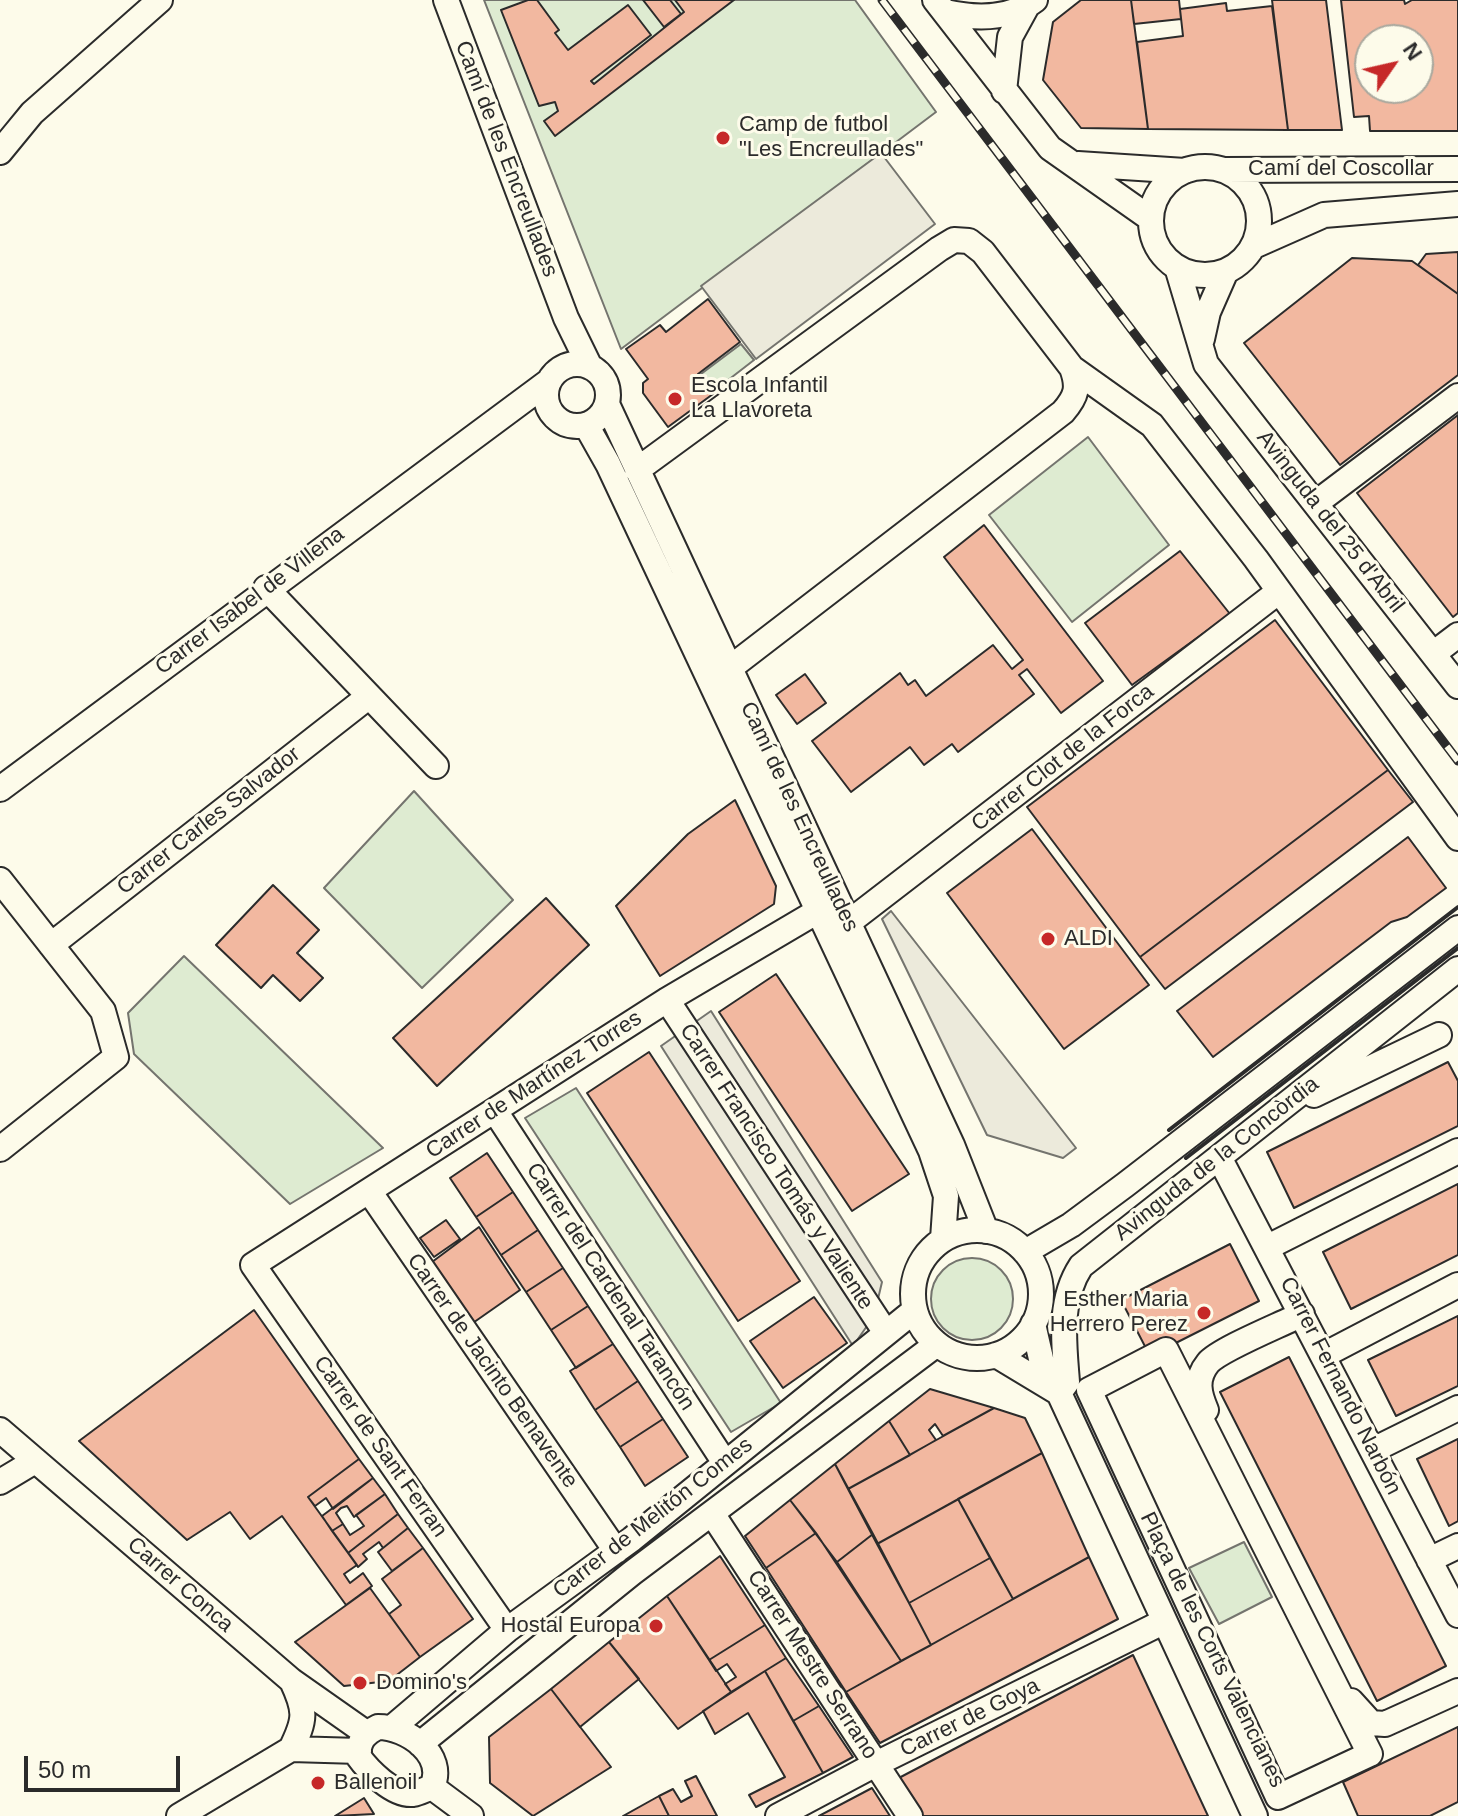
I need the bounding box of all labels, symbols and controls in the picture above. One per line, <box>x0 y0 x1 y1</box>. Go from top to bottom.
north arrow <box>1354 24 1434 104</box>
street label: Camí de les Encreullades <box>449 37 563 281</box>
text: N <box>1398 38 1427 65</box>
place label: Camp de futbol "Les Encreullades" <box>739 112 923 164</box>
marker: Camp de futbol "Les Encreullades" <box>714 129 732 147</box>
street label: Camí del Coscollar <box>1248 156 1434 182</box>
place label: Escola Infantil La Llavoreta <box>691 373 828 424</box>
marker: Escola Infantil La Llavoreta <box>666 390 684 408</box>
street label: Avinguda del 25 d'Abril <box>1251 426 1409 618</box>
street label: Carrer Isabel de Villena <box>150 521 350 681</box>
street label: Carrer Clot de la Forca <box>967 679 1159 837</box>
street label: Camí de les Encreullades <box>734 698 864 936</box>
street label: Carrer Carles Salvador <box>112 741 306 901</box>
place label: ALDI <box>1064 926 1113 952</box>
marker: ALDI <box>1039 930 1057 948</box>
street label: Carrer de Martínez Torres <box>421 1005 647 1165</box>
street label: Carrer Francisco Tomás y Valiente <box>673 1019 879 1315</box>
street label: Avinguda de la Concòrdia <box>1110 1071 1324 1247</box>
street label: Carrer del Cardenal Tarancón <box>520 1158 700 1416</box>
street label: Carrer de Jacinto Benavente <box>401 1249 583 1493</box>
street label: Carrer Fernando Narbón <box>1274 1273 1406 1499</box>
place label: Esther Maria Herrero Perez <box>1050 1287 1188 1338</box>
marker: Esther Maria Herrero Perez <box>1195 1304 1213 1322</box>
street label: Carrer de Sant Ferran <box>307 1351 453 1543</box>
street label: Carrer de Melitón Comes <box>548 1432 758 1604</box>
street label: Plaça de les Corts Valencianes <box>1134 1508 1290 1792</box>
street label: Carrer Conca <box>122 1532 238 1638</box>
street label: Carrer Mestre Serrano <box>741 1566 883 1764</box>
place label: Hostal Europa <box>501 1613 640 1639</box>
marker: Hostal Europa <box>647 1617 665 1635</box>
place label: Domino's <box>376 1670 467 1696</box>
street label: Carrer de Goya <box>896 1673 1044 1763</box>
marker: Domino's <box>351 1674 369 1692</box>
scale bar <box>28 1740 184 1790</box>
text: 50 m <box>38 1756 91 1783</box>
place label: Ballenoil <box>334 1770 417 1796</box>
marker: Ballenoil <box>309 1774 327 1792</box>

